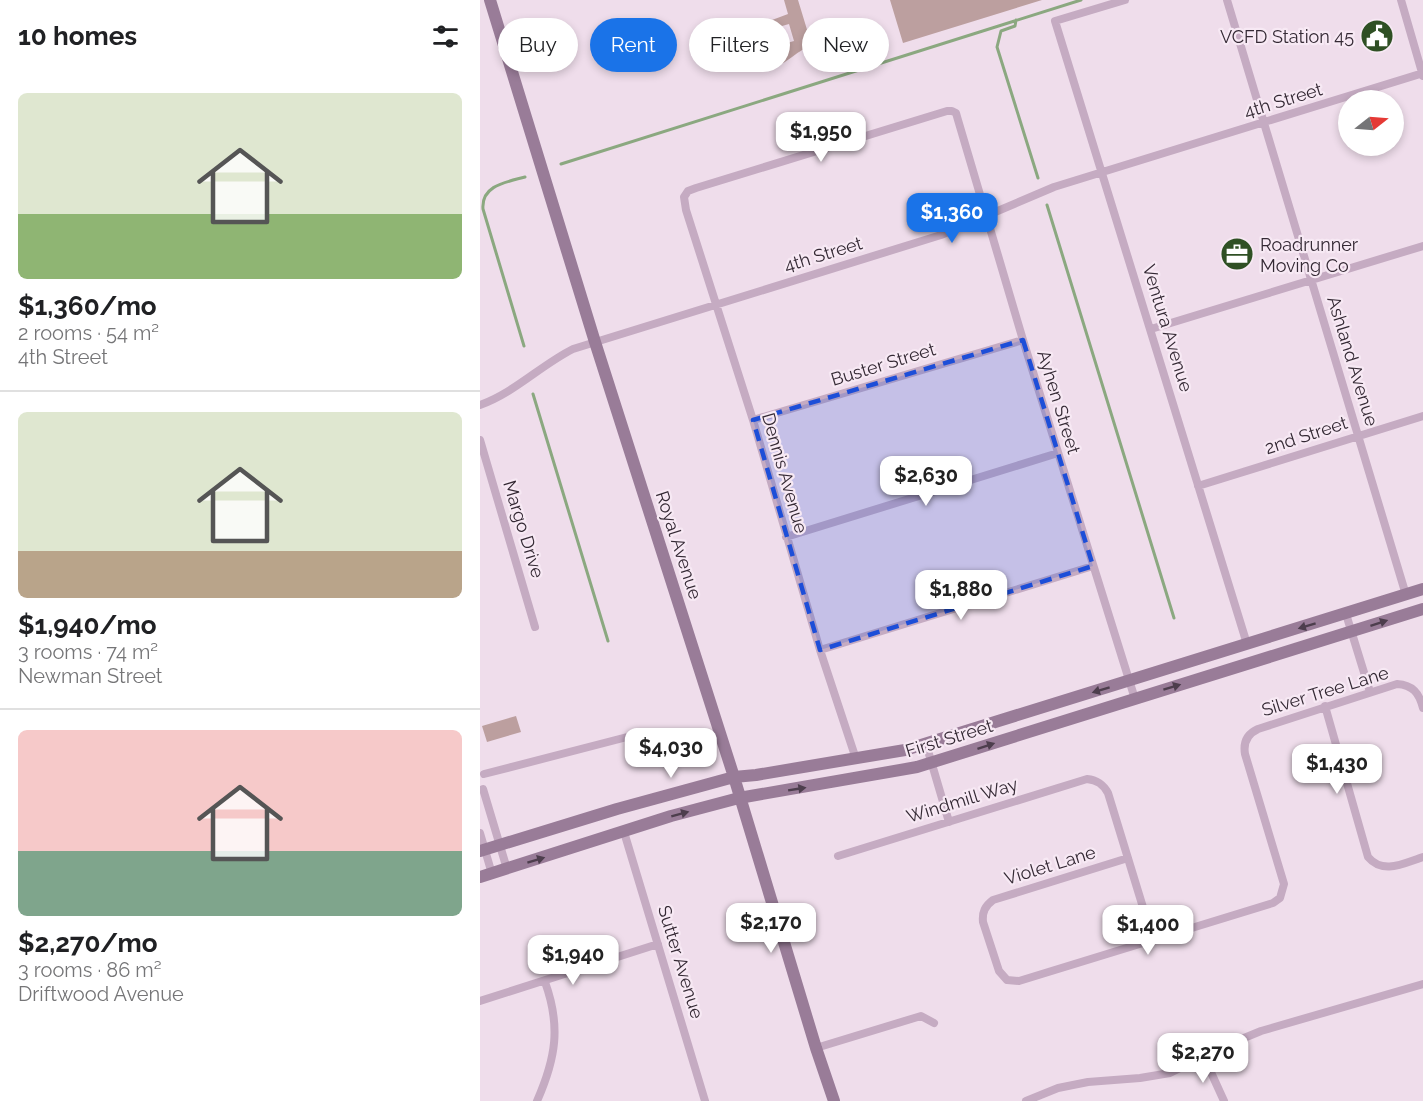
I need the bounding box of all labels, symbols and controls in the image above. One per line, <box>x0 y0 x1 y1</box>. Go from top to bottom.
chip: Buy <box>498 18 578 72</box>
chip: Rent <box>590 18 677 72</box>
chip: Filters <box>689 18 790 72</box>
chip: New <box>802 18 889 72</box>
public building icon: VCFD Station 45 <box>1359 18 1395 54</box>
icon: filters <box>429 20 462 53</box>
text: 10 homes <box>18 21 137 51</box>
place label: VCFD Station 45 <box>1220 26 1354 47</box>
street label: 4th Street <box>1241 78 1325 122</box>
north arrow <box>1338 90 1404 156</box>
map controls <box>1338 90 1404 156</box>
pin: $1,950 <box>772 112 870 163</box>
text: $1,950 <box>790 119 852 143</box>
icon: home <box>186 132 294 240</box>
pin: $1,360 <box>903 193 1001 244</box>
text: $1,360 <box>921 200 983 224</box>
street label: 4th Street <box>781 232 865 276</box>
place label: Roadrunner Moving Co <box>1260 234 1359 276</box>
office icon: Roadrunner Moving Co <box>1219 236 1255 272</box>
street label: Ventura Avenue <box>1139 262 1197 395</box>
text: $1,360/mo <box>18 291 157 321</box>
street label: Ashland Avenue <box>1323 293 1383 429</box>
text: 2 rooms · 54 m² <box>18 321 159 345</box>
street label: Buster Street <box>828 338 938 390</box>
text: 4th Street <box>18 345 108 369</box>
street label: Ayhen Street <box>1033 348 1085 456</box>
street label: Dennis Avenue <box>758 410 812 536</box>
street label: 2nd Street <box>1262 412 1350 458</box>
icon: home <box>186 451 294 559</box>
pin: $2,630 <box>877 456 975 507</box>
text: $2,630 <box>894 463 958 487</box>
street label: Margo Drive <box>499 478 549 581</box>
street label: Royal Avenue <box>652 488 707 602</box>
pin: $1,880 <box>912 570 1010 621</box>
text: $1,880 <box>929 577 993 601</box>
text: $1,940/mo <box>18 610 156 640</box>
one-way arrow <box>1370 618 1388 627</box>
one-way arrow <box>1298 622 1316 631</box>
text: 3 rooms · 74 m² <box>18 640 158 664</box>
street label: Silver Tree Lane <box>1259 662 1391 720</box>
text: Newman Street <box>18 664 162 688</box>
one-way arrow <box>1163 682 1181 691</box>
one-way arrow <box>1092 686 1110 695</box>
street label: First Street <box>903 715 995 761</box>
pin: $4,030 <box>622 728 720 779</box>
text: $4,030 <box>639 735 703 759</box>
one-way arrow <box>977 741 995 750</box>
pin: $1,430 <box>1288 744 1386 795</box>
text: $1,430 <box>1306 751 1368 775</box>
icon: home <box>186 769 294 877</box>
street label: Windmill Way <box>904 773 1020 827</box>
one-way arrow <box>787 784 806 793</box>
one-way arrow <box>671 809 689 818</box>
street label: Violet Lane <box>1002 841 1099 889</box>
one-way arrow <box>527 855 545 864</box>
street label: Sutter Avenue <box>654 903 708 1022</box>
pin: $2,170 <box>722 903 820 954</box>
pin: $1,400 <box>1099 905 1197 956</box>
text: $2,170 <box>740 910 802 934</box>
text: $1,400 <box>1116 912 1180 936</box>
text: $2,270/mo <box>18 928 157 958</box>
pin: $1,940 <box>524 935 622 986</box>
text: $1,940 <box>542 942 604 966</box>
text: 3 rooms · 86 m² <box>18 958 161 982</box>
text: Driftwood Avenue <box>18 982 184 1006</box>
pin: $2,270 <box>1154 1033 1252 1084</box>
text: $2,270 <box>1171 1040 1235 1064</box>

